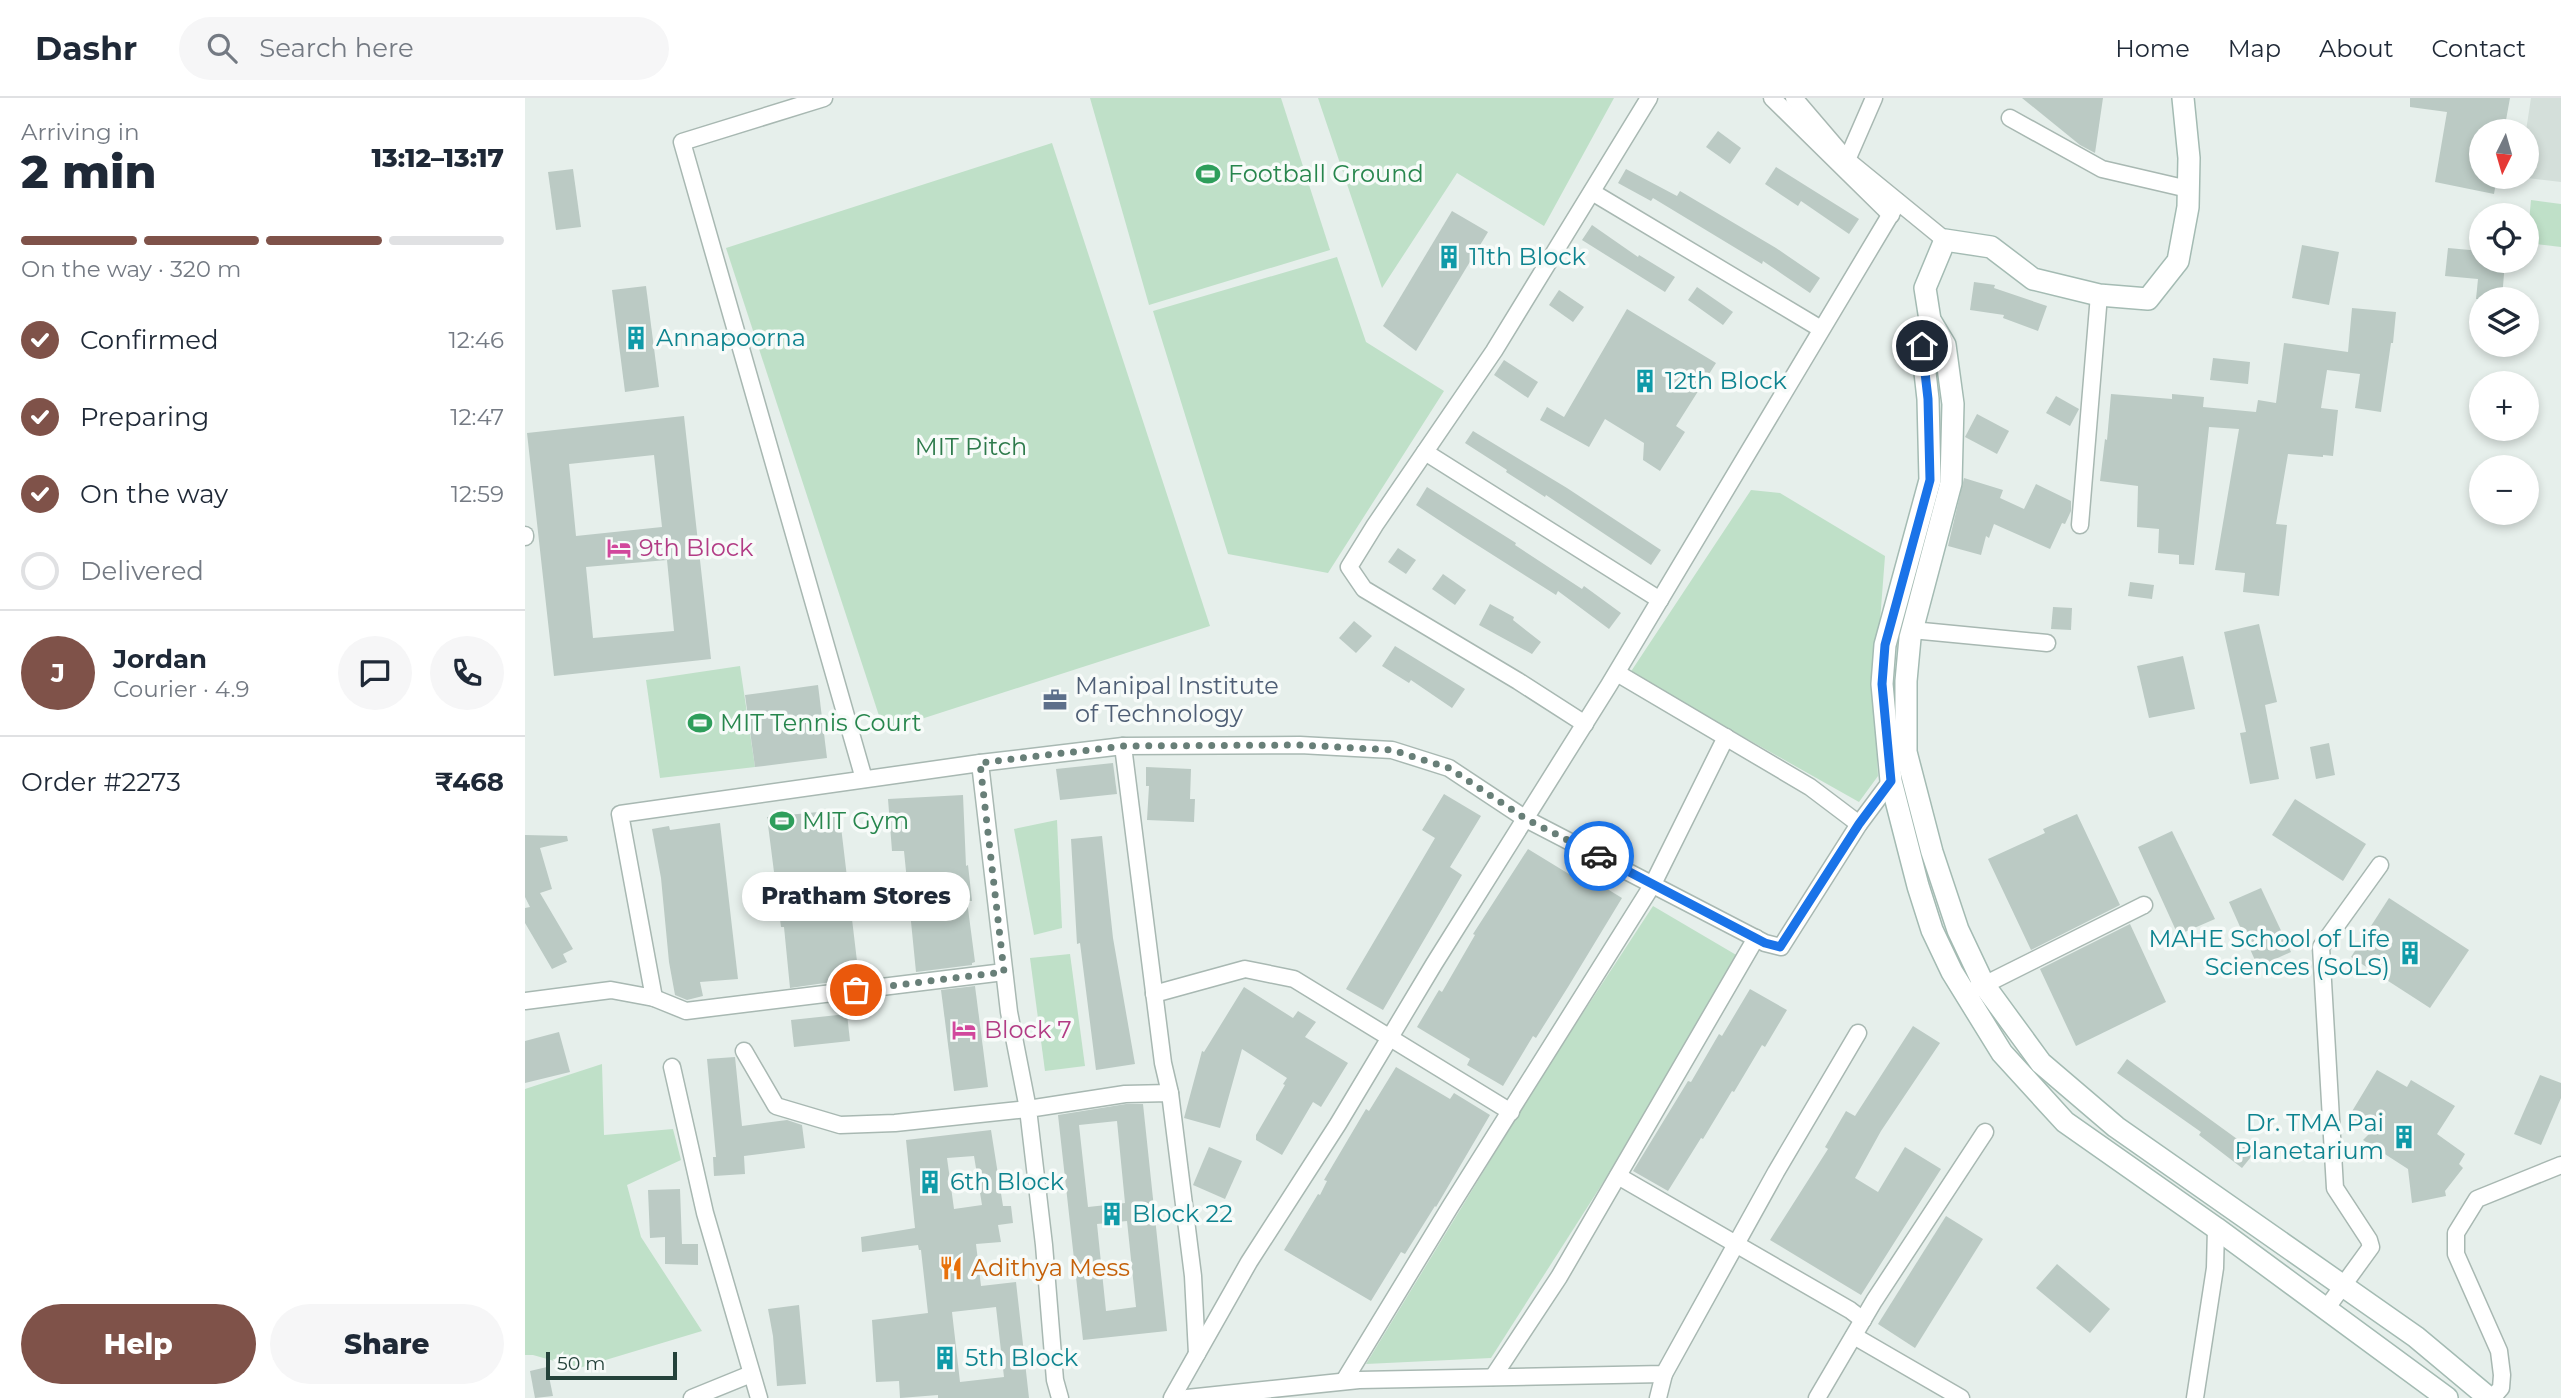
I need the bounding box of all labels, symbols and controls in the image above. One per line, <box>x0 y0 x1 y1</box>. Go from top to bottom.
search box <box>179 17 669 80</box>
text: Dashr <box>35 28 137 68</box>
icon: search <box>203 29 241 67</box>
text: Search here <box>259 32 414 64</box>
text: Home <box>2115 34 2190 63</box>
text: Map <box>2228 34 2281 63</box>
text: About <box>2319 34 2393 63</box>
text: Contact <box>2431 34 2526 63</box>
text: Arriving in <box>21 118 140 146</box>
north arrow <box>2469 119 2539 189</box>
map controls <box>2469 119 2539 525</box>
text: 13:12–13:17 <box>371 142 504 174</box>
text: 2 min <box>21 143 156 200</box>
place label: Football Ground <box>1228 159 1424 188</box>
sports icon: Football Ground <box>1194 160 1222 188</box>
button: locate <box>2469 203 2539 273</box>
place label: 11th Block <box>1469 242 1587 271</box>
building icon: 11th Block <box>1435 243 1463 271</box>
text: On the way · 320 m <box>21 255 241 283</box>
button: layers <box>2469 287 2539 357</box>
pin <box>1892 316 1952 376</box>
icon: check <box>21 321 59 359</box>
place label: Annapoorna <box>656 323 806 352</box>
text: Confirmed <box>80 324 219 356</box>
building icon: Annapoorna <box>622 324 650 352</box>
text: 12:46 <box>449 326 504 354</box>
icon: home <box>1903 327 1941 365</box>
place label: 12th Block <box>1665 366 1787 395</box>
building icon: 12th Block <box>1631 367 1659 395</box>
button: + <box>2469 371 2539 441</box>
icon: check <box>21 398 59 436</box>
text: Preparing <box>80 401 209 433</box>
text: 12:47 <box>450 403 504 431</box>
park label: MIT Pitch <box>915 432 1027 461</box>
button: − <box>2469 455 2539 525</box>
icon: check <box>21 475 59 513</box>
text: On the way <box>80 478 228 510</box>
text: 12:59 <box>451 480 504 508</box>
place label: 9th Block <box>639 533 754 562</box>
hotel icon: 9th Block <box>605 534 633 562</box>
text: Delivered <box>80 555 204 587</box>
button: chat <box>338 636 412 710</box>
button: phone <box>430 636 504 710</box>
text: Jordan <box>113 643 207 675</box>
text: J <box>51 657 65 689</box>
place label: Manipal Institute of Technology <box>1075 671 1279 728</box>
text: Courier · 4.9 <box>113 675 249 703</box>
office icon: Manipal Institute of Technology <box>1041 686 1069 714</box>
place label: MIT Tennis Court <box>720 708 922 737</box>
sports icon: MIT Tennis Court <box>686 709 714 737</box>
text: Order #2273 <box>21 766 181 798</box>
text: ₹468 <box>435 766 504 798</box>
place label: MIT Gym <box>802 806 909 835</box>
sports icon: MIT Gym <box>768 807 796 835</box>
courier <box>1564 821 1634 891</box>
icon: car <box>1580 837 1618 875</box>
callout: Pratham Stores <box>742 871 970 920</box>
text: Pratham Stores <box>761 882 951 910</box>
place label: MAHE School of Life Sciences (SoLS) <box>2148 924 2390 981</box>
building icon: MAHE School of Life Sciences (SoLS) <box>2396 939 2424 967</box>
pin <box>826 960 886 1020</box>
icon: bag <box>837 971 875 1009</box>
place label: Block 7 <box>984 1015 1072 1044</box>
hotel icon: Block 7 <box>950 1016 978 1044</box>
place label: Dr. TMA Pai Planetarium <box>2235 1108 2384 1165</box>
building icon: Dr. TMA Pai Planetarium <box>2390 1123 2418 1151</box>
place label: 6th Block <box>950 1167 1065 1196</box>
building icon: 6th Block <box>916 1168 944 1196</box>
place label: Block 22 <box>1132 1199 1233 1228</box>
building icon: Block 22 <box>1098 1200 1126 1228</box>
place label: Adithya Mess <box>971 1253 1130 1282</box>
restaurant icon: Adithya Mess <box>937 1254 965 1282</box>
button: Help <box>21 1304 256 1384</box>
button: Share <box>270 1304 504 1384</box>
place label: 5th Block <box>965 1343 1079 1372</box>
building icon: 5th Block <box>931 1344 959 1372</box>
scale bar <box>546 1349 677 1381</box>
text: 50 m <box>557 1352 605 1375</box>

